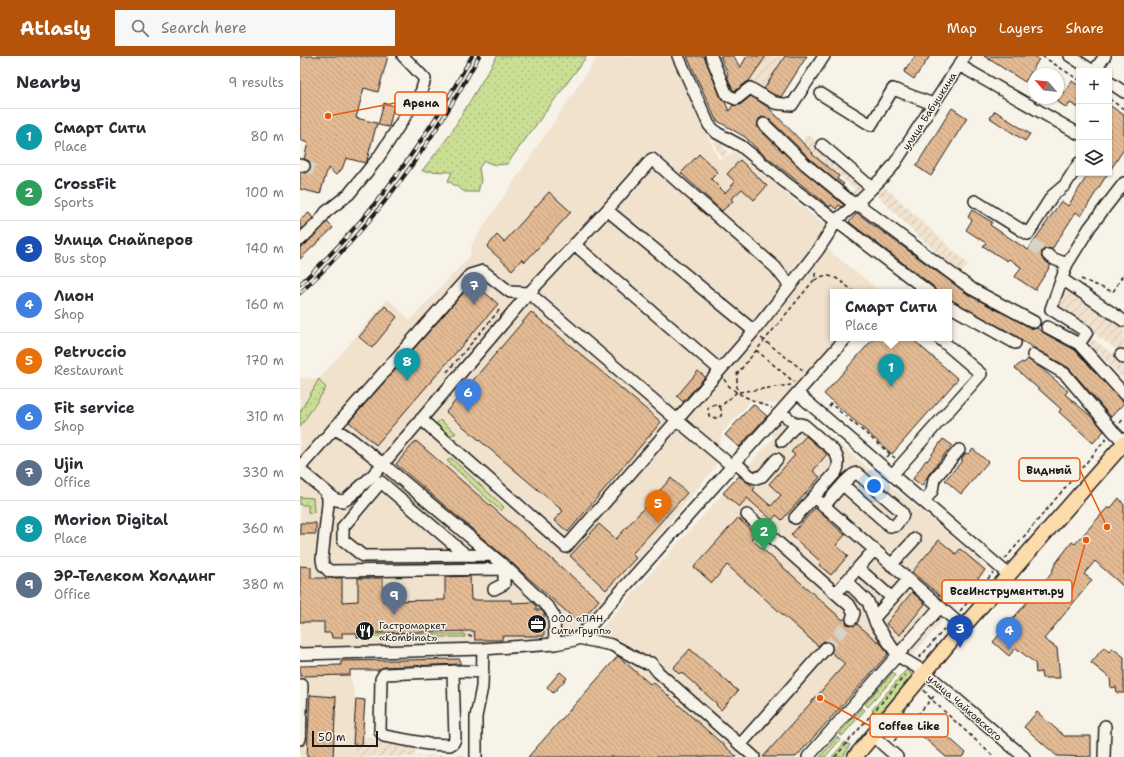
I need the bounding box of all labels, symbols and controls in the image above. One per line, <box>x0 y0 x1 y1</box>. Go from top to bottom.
search box <box>115 10 395 46</box>
text: Atlasly <box>20 16 91 41</box>
icon: search <box>129 17 151 39</box>
text: Search here <box>161 18 247 38</box>
text: Map <box>947 19 977 37</box>
text: Layers <box>999 19 1043 37</box>
text: Share <box>1065 19 1104 37</box>
north arrow <box>1028 68 1064 104</box>
map controls <box>1076 68 1112 176</box>
button: + <box>1076 68 1112 104</box>
street label: улица Бабушкина <box>899 69 960 153</box>
text: Nearby <box>16 71 81 93</box>
text: 9 results <box>228 74 284 91</box>
callout: Арена <box>395 92 447 115</box>
text: Арена <box>403 96 440 111</box>
button: − <box>1076 104 1112 140</box>
text: Смарт Сити <box>54 118 146 138</box>
text: 1 <box>26 128 32 145</box>
text: 80 m <box>250 128 284 145</box>
text: Place <box>54 138 87 155</box>
button: layers <box>1076 140 1112 176</box>
text: CrossFit <box>54 174 116 194</box>
text: 2 <box>24 184 34 201</box>
text: 100 m <box>245 184 284 201</box>
text: Sports <box>54 194 94 211</box>
text: Улица Снайперов <box>54 230 193 250</box>
text: 3 <box>24 240 34 257</box>
text: 140 m <box>245 240 284 257</box>
text: Bus stop <box>54 250 106 267</box>
pin: 7 <box>461 272 487 305</box>
text: Лион <box>54 286 94 306</box>
popup <box>830 289 952 341</box>
text: 4 <box>24 296 34 313</box>
text: 160 m <box>246 296 284 313</box>
text: Смарт Сити <box>845 297 937 317</box>
text: Shop <box>54 306 84 323</box>
text: Place <box>845 317 878 334</box>
text: Petruccio <box>54 342 126 362</box>
pin: 8 <box>394 348 420 381</box>
text: 5 <box>25 352 33 369</box>
text: 170 m <box>246 352 284 369</box>
pin: 1 <box>878 354 904 387</box>
text: Restaurant <box>54 362 124 379</box>
pin: 6 <box>455 379 481 412</box>
text: Fit service <box>54 398 135 418</box>
text: 6 <box>24 408 34 425</box>
text: 310 m <box>246 408 284 425</box>
text: Shop <box>54 418 84 435</box>
text: Ujin <box>54 454 83 474</box>
callout: Видный <box>1019 458 1080 481</box>
text: Видный <box>1026 463 1072 478</box>
text: 7 <box>24 464 34 481</box>
text: 330 m <box>242 464 284 481</box>
text: Office <box>54 474 91 491</box>
your location <box>864 476 884 496</box>
pin: 5 <box>645 490 671 523</box>
text: Morion Digital <box>54 510 168 530</box>
pin: 2 <box>751 518 777 551</box>
text: 8 <box>24 520 34 537</box>
text: 360 m <box>242 520 284 537</box>
text: Place <box>54 530 87 547</box>
text: ЭР-Телеком Холдинг <box>54 566 215 586</box>
text: 9 <box>24 576 34 593</box>
text: 380 m <box>242 576 284 593</box>
callout: ВсеИнструменты.ру <box>942 580 1072 603</box>
pin: 9 <box>381 582 407 615</box>
text: ВсеИнструменты.ру <box>950 584 1064 599</box>
text: Office <box>54 586 91 603</box>
place label: ООО «ПАН Сити Групп» <box>551 612 611 637</box>
office icon: ООО «ПАН Сити Групп» <box>526 613 548 635</box>
pin: 3 <box>947 615 973 648</box>
pin: 4 <box>996 617 1022 650</box>
place label: Гастромаркет «Kombinat» <box>379 619 447 644</box>
restaurant icon: Гастромаркет «Kombinat» <box>354 620 376 642</box>
street label: улица Чайковского <box>925 671 1005 743</box>
callout: Coffee Like <box>870 714 948 737</box>
text: Coffee Like <box>878 719 940 734</box>
scale bar <box>312 729 378 748</box>
text: 50 m <box>318 730 346 745</box>

